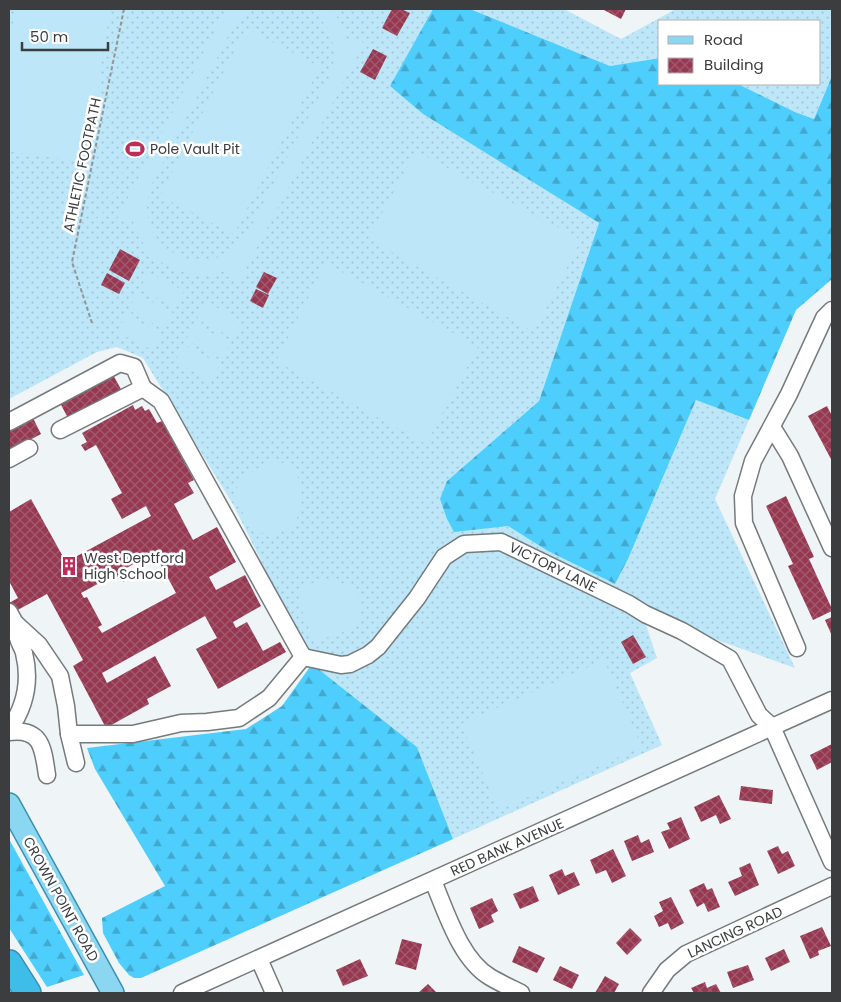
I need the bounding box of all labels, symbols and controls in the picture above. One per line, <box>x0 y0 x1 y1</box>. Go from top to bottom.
scale bar <box>22 20 109 52</box>
legend <box>658 20 821 85</box>
text: 50 m <box>30 26 68 47</box>
text: Road <box>704 29 743 50</box>
text: Building <box>704 54 764 75</box>
street label: ATHLETIC FOOTPATH <box>58 96 106 234</box>
sports icon: Pole Vault Pit <box>124 138 146 160</box>
place label: Pole Vault Pit <box>150 139 240 159</box>
street label: VICTORY LANE <box>506 537 600 597</box>
place label: West Deptford High School <box>84 548 184 584</box>
building icon: West Deptford High School <box>58 555 80 577</box>
street label: RED BANK AVENUE <box>447 813 567 881</box>
street label: CROWN POINT ROAD <box>18 833 104 965</box>
street label: LANCING ROAD <box>684 901 786 963</box>

